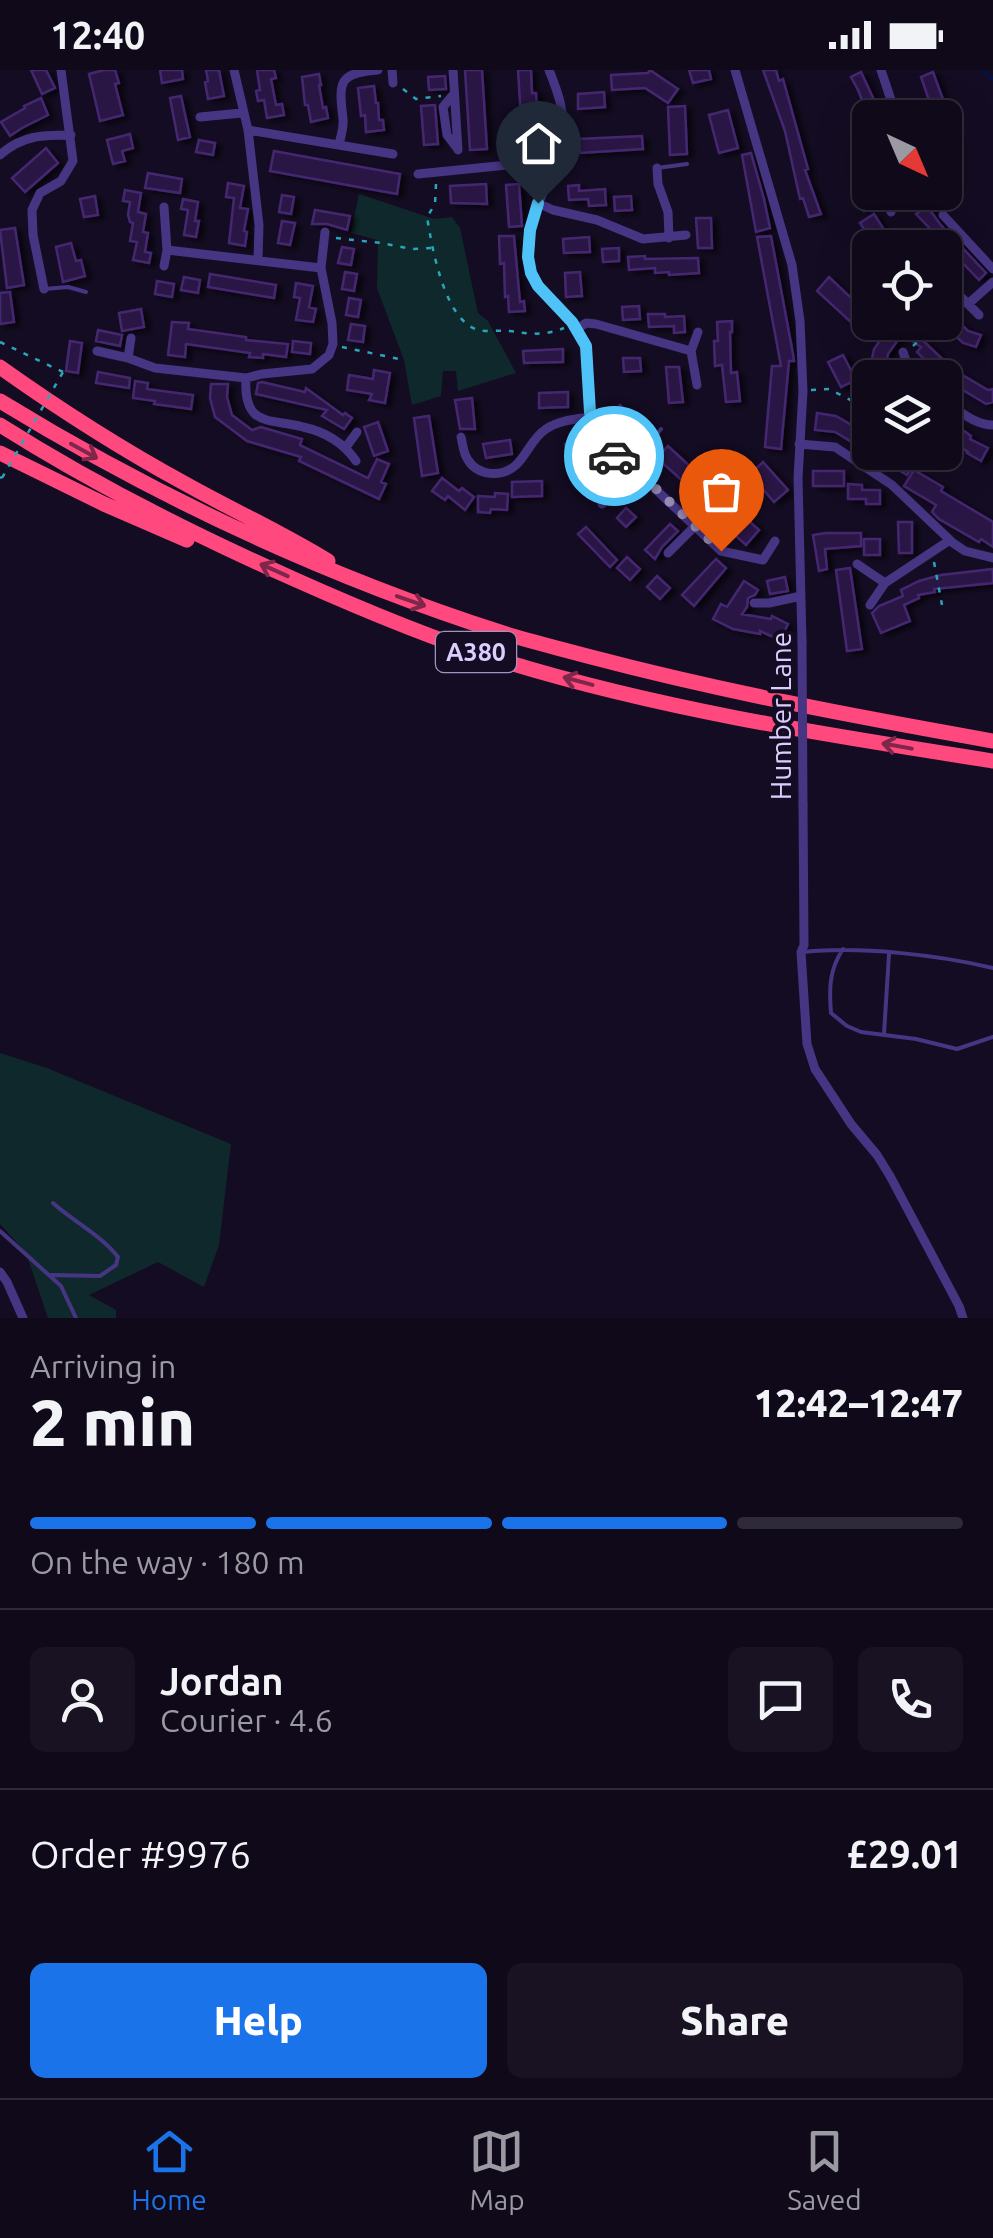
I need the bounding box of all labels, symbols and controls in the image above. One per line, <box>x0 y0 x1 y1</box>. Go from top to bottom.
text: 12:40 <box>50 14 145 56</box>
north arrow <box>852 100 962 210</box>
map controls <box>852 100 962 470</box>
pin <box>496 101 581 204</box>
icon: home <box>511 116 566 171</box>
button: locate <box>852 230 962 340</box>
button: layers <box>852 360 962 470</box>
courier <box>564 406 664 506</box>
icon: car <box>587 429 642 484</box>
one-way arrow <box>69 441 98 461</box>
pin <box>679 449 764 552</box>
icon: bag <box>694 464 749 519</box>
one-way arrow <box>259 560 290 578</box>
one-way arrow <box>394 593 425 611</box>
road number: A380 <box>436 632 516 672</box>
street label: Humber Lane <box>765 632 796 800</box>
one-way arrow <box>563 670 595 689</box>
one-way arrow <box>881 736 913 755</box>
text: Arriving in <box>30 1348 176 1384</box>
text: 12:42–12:47 <box>754 1382 963 1424</box>
text: 2 min <box>30 1385 195 1458</box>
text: On the way · 180 m <box>30 1544 305 1580</box>
button: person <box>30 1647 135 1752</box>
button: chat <box>728 1647 833 1752</box>
button: phone <box>858 1647 963 1752</box>
text: Jordan <box>160 1660 284 1702</box>
text: Courier · 4.6 <box>160 1702 333 1738</box>
text: Order #9976 <box>30 1833 251 1875</box>
text: £29.01 <box>846 1833 963 1875</box>
button: Help <box>30 1963 487 2078</box>
button: Share <box>507 1963 963 2078</box>
tab: Home <box>131 2124 207 2215</box>
tab: Map <box>469 2124 525 2215</box>
tab: Saved <box>787 2124 862 2215</box>

